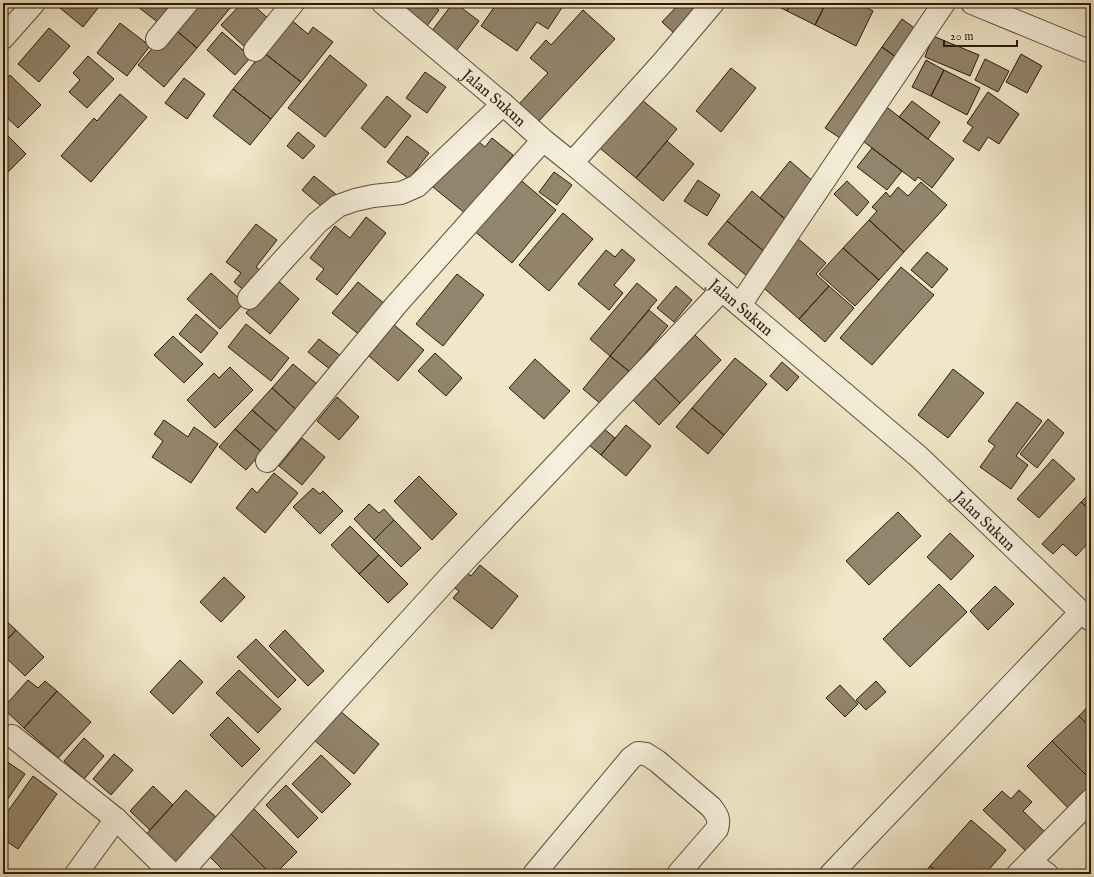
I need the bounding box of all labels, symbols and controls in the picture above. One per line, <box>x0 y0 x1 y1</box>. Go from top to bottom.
scale bar <box>944 22 1017 48</box>
text: 20 m <box>950 29 973 44</box>
street label: Jalan Sukun <box>456 64 530 132</box>
street label: Jalan Sukun <box>702 274 777 341</box>
street label: Jalan Sukun <box>947 486 1019 556</box>

